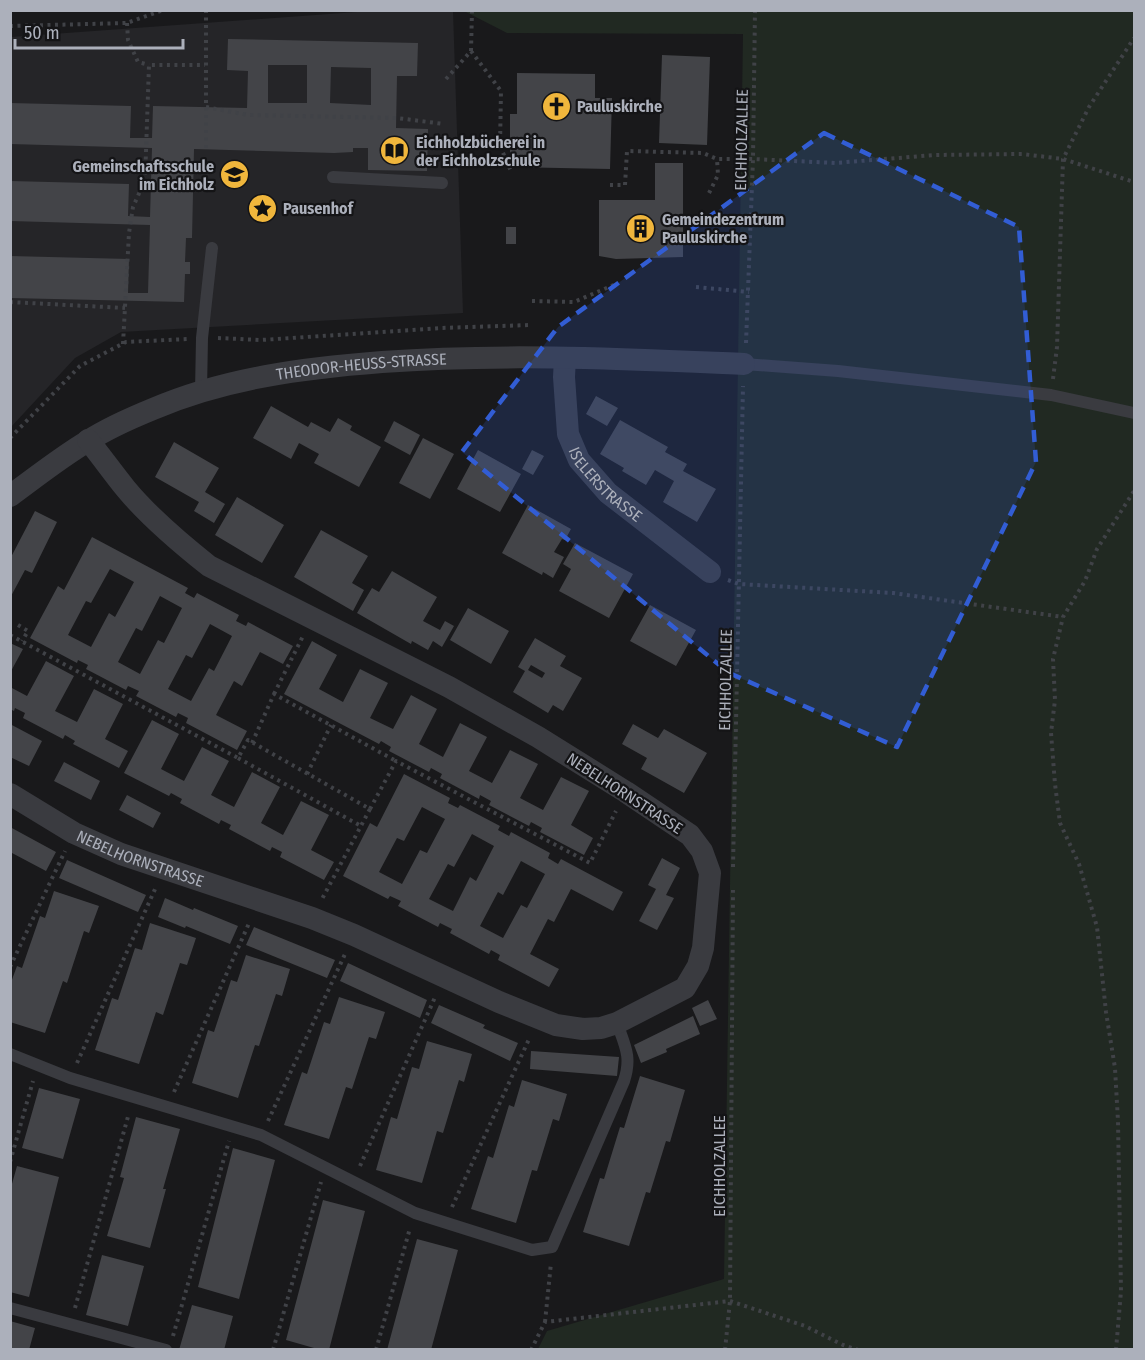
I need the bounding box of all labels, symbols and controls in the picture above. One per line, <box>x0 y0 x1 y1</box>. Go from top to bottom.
scale bar <box>15 12 183 50</box>
text: 50 m <box>24 22 60 44</box>
street label: EICHHOLZALLEE <box>731 89 752 191</box>
church icon: Pauluskirche <box>540 90 572 122</box>
place label: Pauluskirche <box>577 97 662 116</box>
place label: Eichholzbücherei in der Eichholzschule <box>416 133 545 170</box>
library icon: Eichholzbücherei in der Eichholzschule <box>379 135 411 167</box>
place label: Gemeinschaftsschule im Eichholz <box>72 157 214 194</box>
school or university icon: Gemeinschaftsschule im Eichholz <box>219 159 251 191</box>
place icon: Pausenhof <box>246 192 278 224</box>
place label: Pausenhof <box>283 199 355 218</box>
place label: Gemeindezentrum Pauluskirche <box>662 210 784 247</box>
building icon: Gemeindezentrum Pauluskirche <box>625 212 657 244</box>
street label: THEODOR-HEUSS-STRASSE <box>275 350 447 384</box>
street label: ISELERSTRASSE <box>565 444 646 526</box>
street label: EICHHOLZALLEE <box>715 629 736 731</box>
street label: NEBELHORNSTRASSE <box>563 749 686 838</box>
street label: NEBELHORNSTRASSE <box>74 826 206 891</box>
street label: EICHHOLZALLEE <box>710 1115 729 1217</box>

